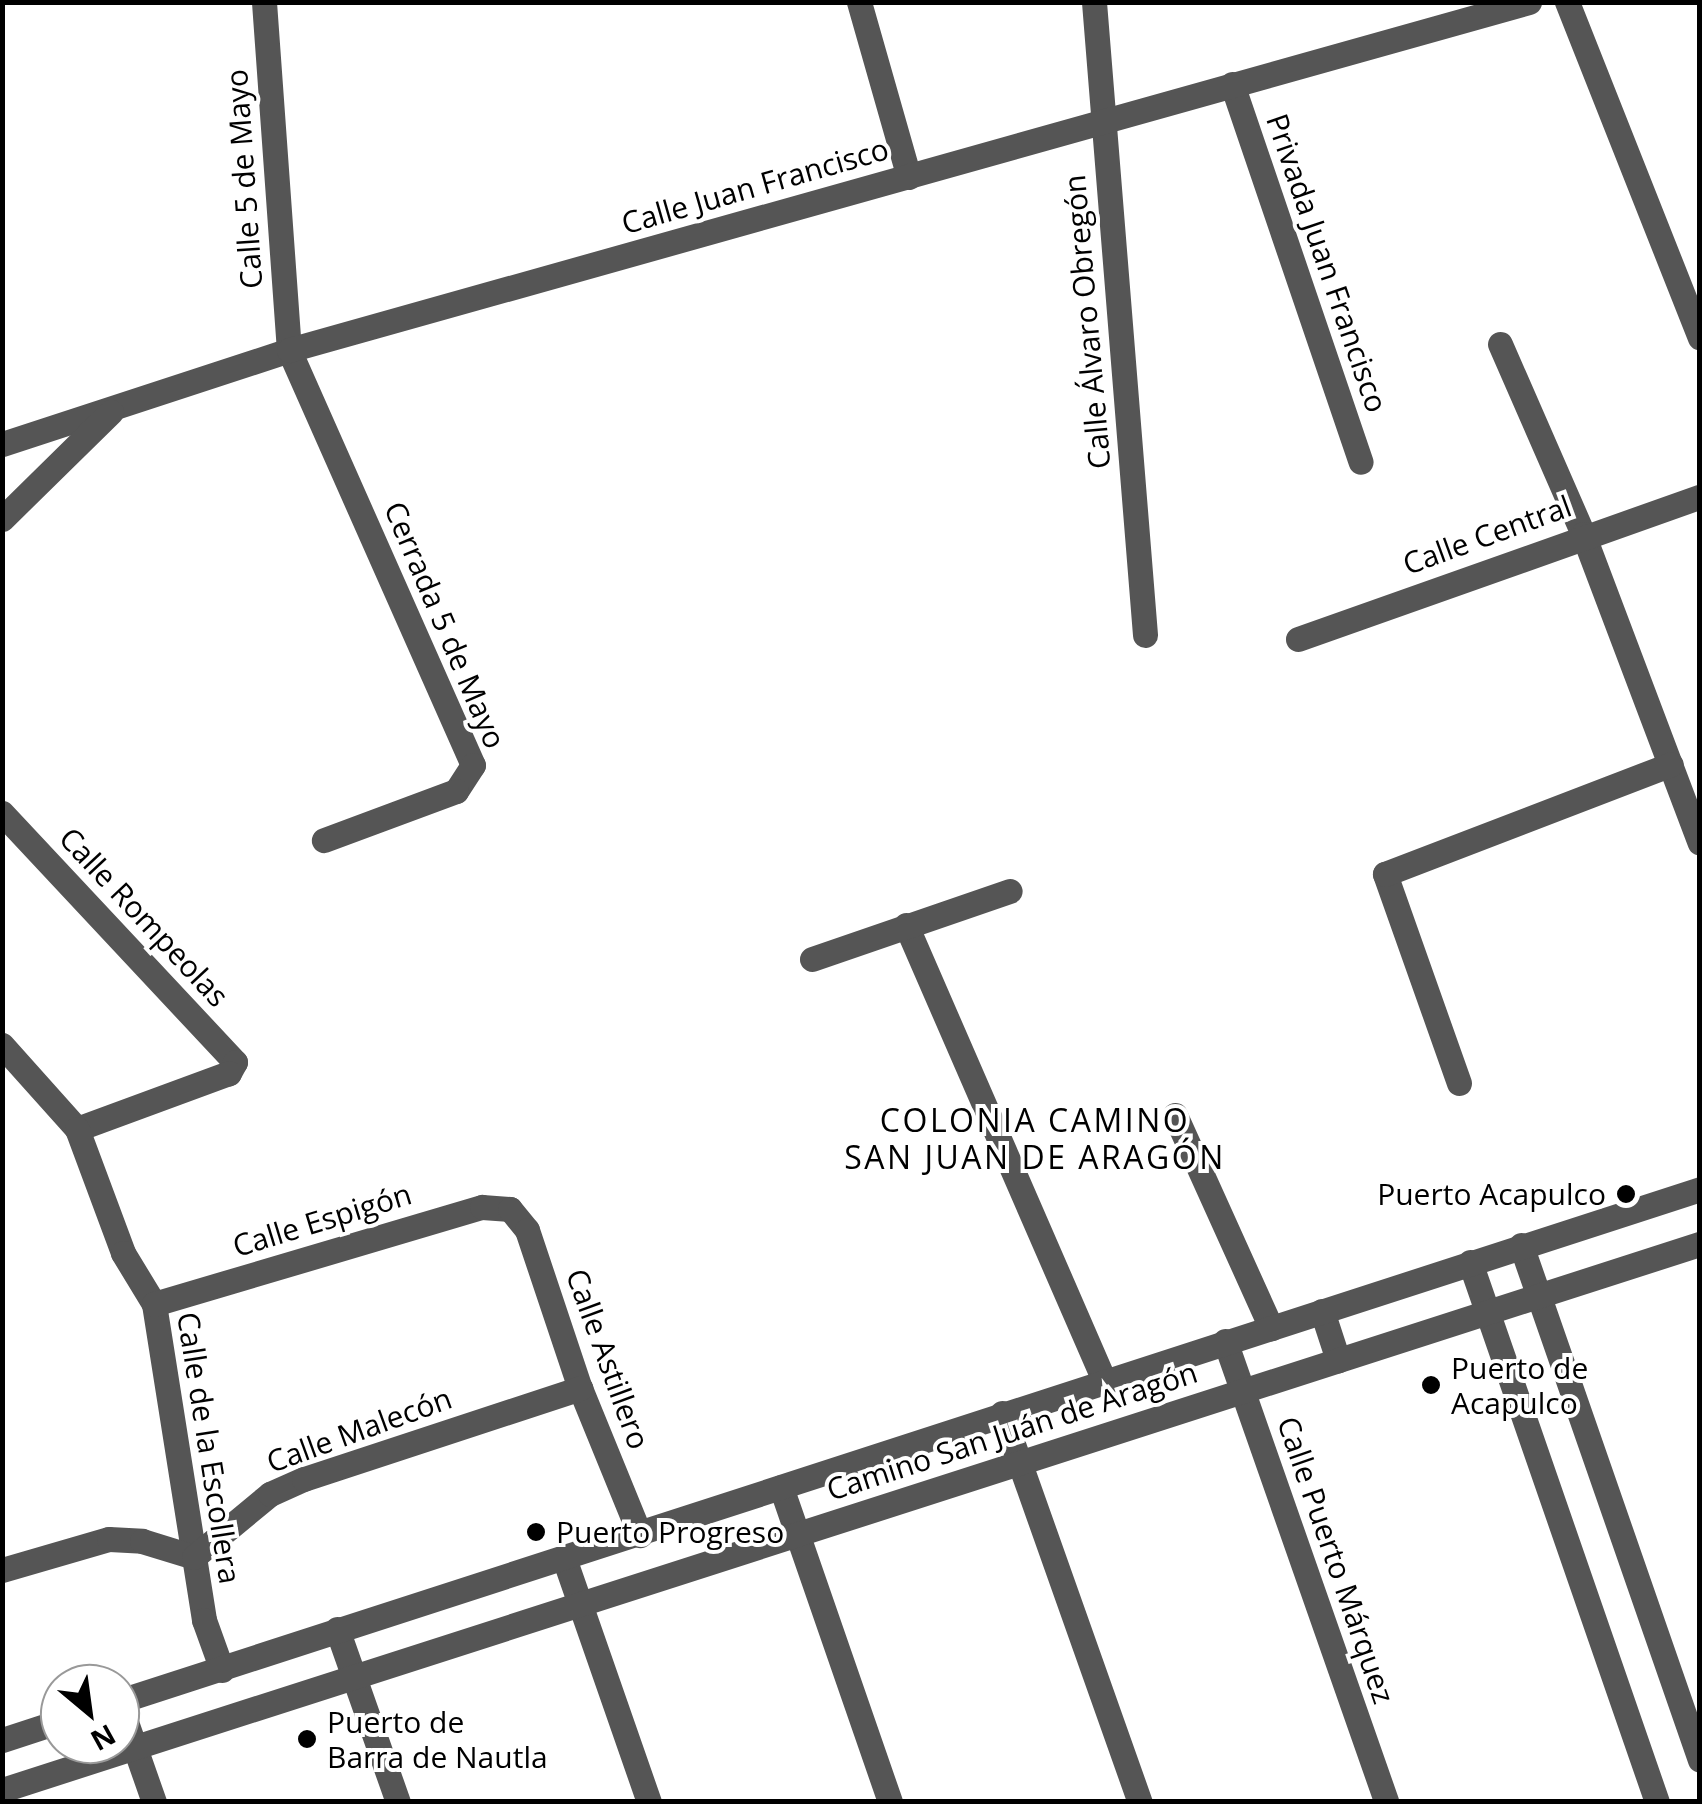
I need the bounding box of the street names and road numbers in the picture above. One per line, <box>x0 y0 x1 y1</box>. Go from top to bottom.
street label: Calle 5 de Mayo <box>218 68 270 290</box>
street label: Privada Juan Francisco <box>1259 109 1395 417</box>
street label: Calle Juan Francisco <box>617 131 893 241</box>
street label: Calle Álvaro Obregón <box>1056 173 1118 471</box>
street label: Calle Central <box>1398 488 1576 582</box>
street label: Cerrada 5 de Mayo <box>377 496 513 754</box>
street label: Calle Rompeolas <box>52 820 236 1014</box>
street label: Calle Espigón <box>228 1176 416 1264</box>
street label: Calle Astillero <box>559 1264 657 1454</box>
street label: Calle de la Escollera <box>170 1310 248 1586</box>
street label: Camino San Juán de Aragón <box>822 1354 1202 1508</box>
street label: Calle Malecón <box>262 1380 456 1480</box>
street label: Calle Puerto Márquez <box>1270 1412 1402 1708</box>

